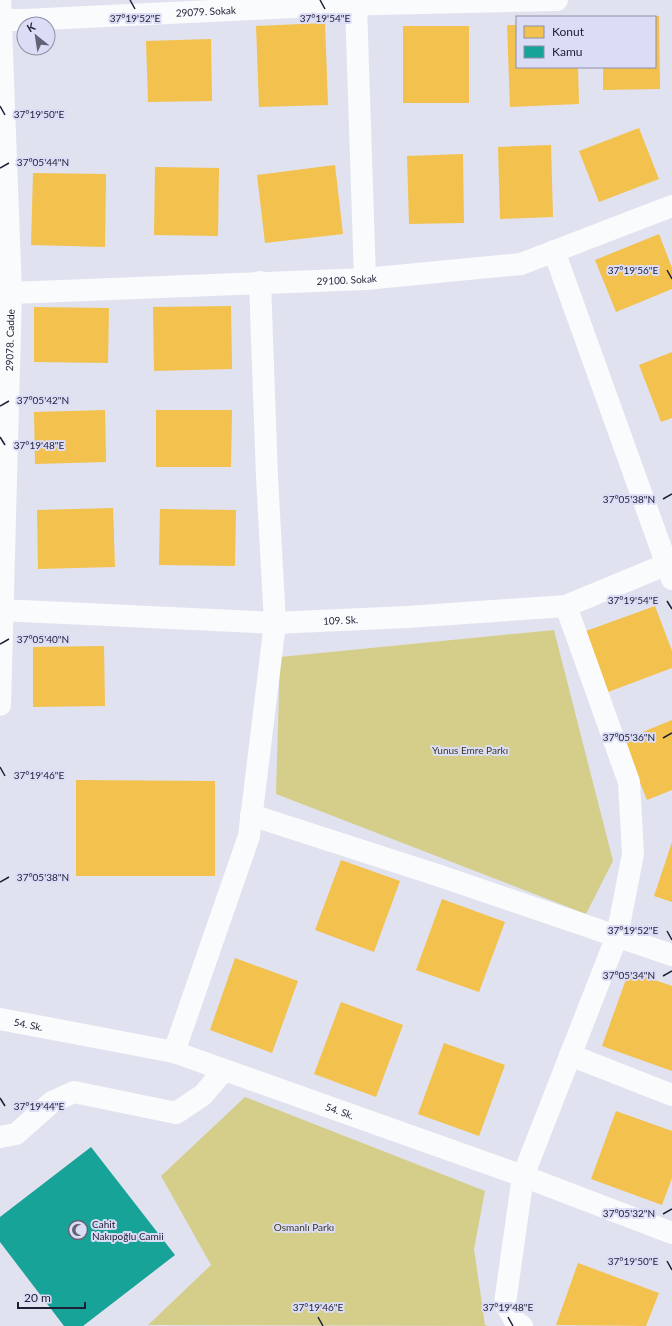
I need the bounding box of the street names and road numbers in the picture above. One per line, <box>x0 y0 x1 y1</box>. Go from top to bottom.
street label: 29079. Sokak <box>175 4 237 19</box>
street label: 29100. Sokak <box>316 272 378 287</box>
street label: 29078. Cadde <box>3 309 17 371</box>
street label: 109. Sk. <box>323 613 358 627</box>
street label: 54. Sk. <box>13 1016 44 1033</box>
street label: 54. Sk. <box>324 1100 356 1121</box>

